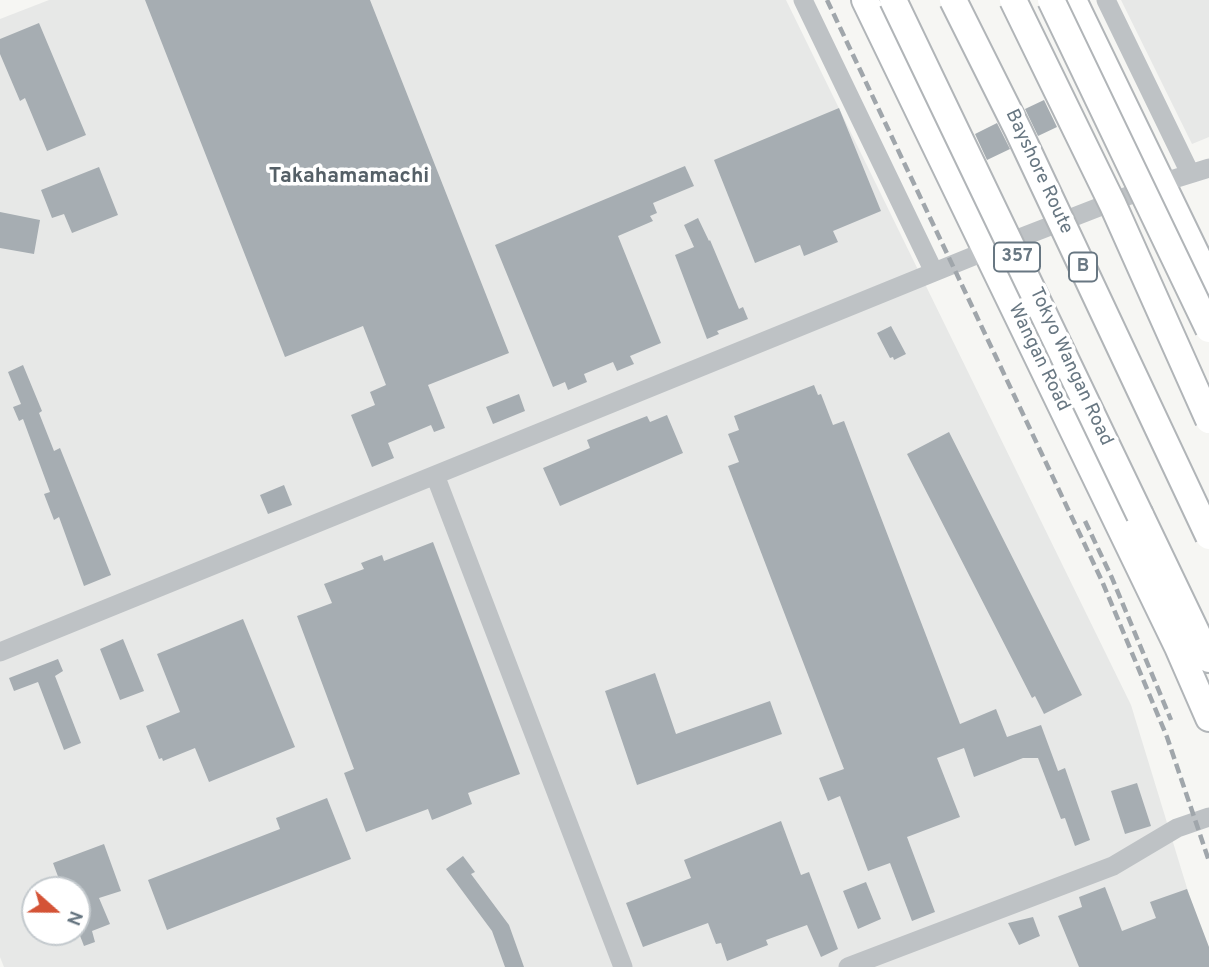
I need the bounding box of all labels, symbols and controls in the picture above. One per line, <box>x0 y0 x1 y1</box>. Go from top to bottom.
street label: Bayshore Route <box>999 106 1077 238</box>
district label: Takahamamachi <box>269 165 429 191</box>
road number: 357 <box>994 243 1040 272</box>
road number: B <box>1069 253 1097 282</box>
street label: Tokyo Wangan Road <box>1023 284 1117 450</box>
street label: Wangan Road <box>1002 300 1074 416</box>
north arrow <box>21 876 91 946</box>
text: N <box>60 907 87 928</box>

